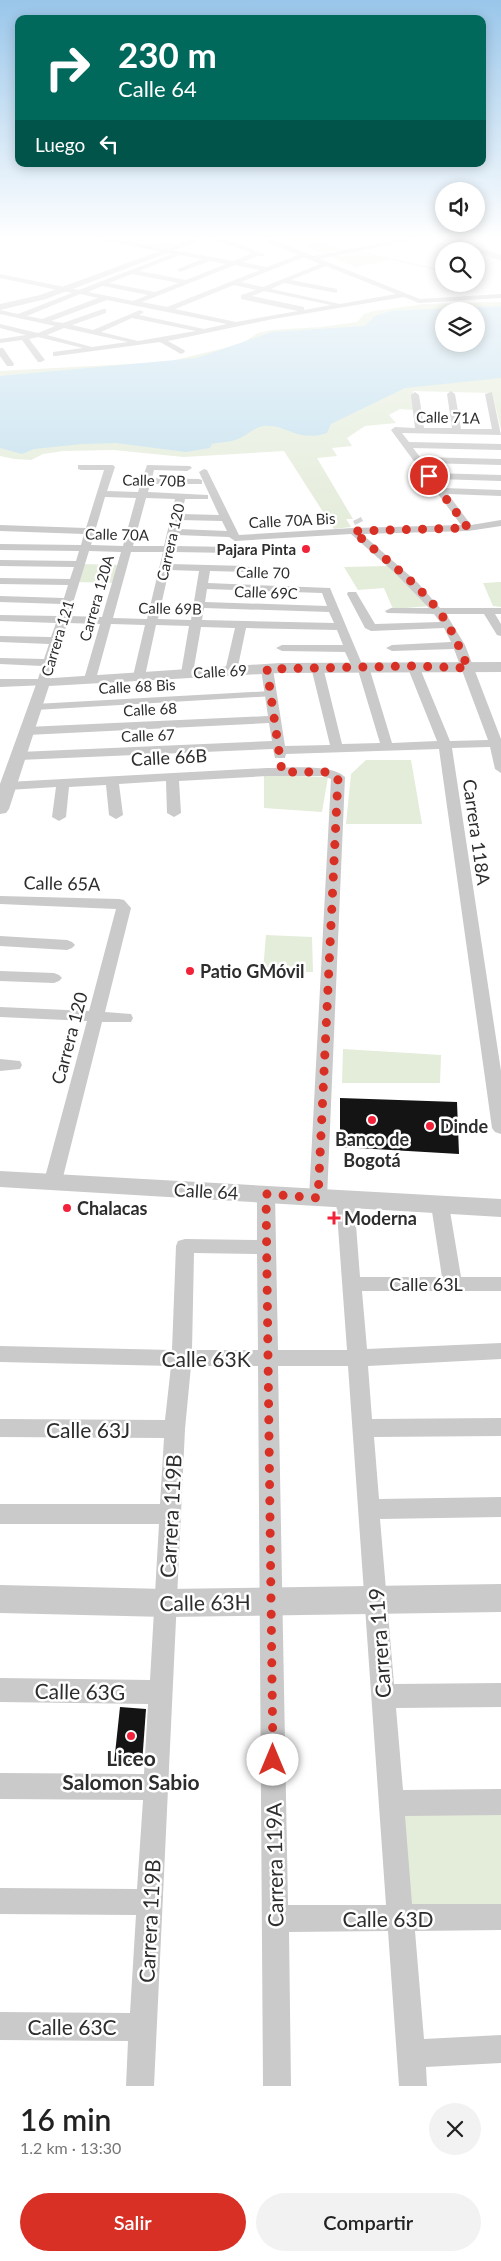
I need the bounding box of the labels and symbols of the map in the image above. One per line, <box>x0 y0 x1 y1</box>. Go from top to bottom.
street label: Calle 71A <box>416 407 481 427</box>
pin <box>408 455 450 497</box>
street label: Calle 70B <box>122 470 186 490</box>
street label: Carrera 120 <box>152 501 188 582</box>
street label: Calle 70A Bis <box>248 509 336 531</box>
street label: Calle 70A <box>85 524 150 544</box>
place label: Pajara Pinta <box>217 540 296 558</box>
marker: Pajara Pinta <box>300 543 312 555</box>
street label: Carrera 120A <box>75 552 117 643</box>
street label: Calle 70 <box>236 563 290 581</box>
street label: Calle 69C <box>234 582 298 602</box>
street label: Carrera 121 <box>37 598 77 678</box>
street label: Calle 69B <box>138 598 202 618</box>
street label: Calle 69 <box>193 661 247 681</box>
street label: Calle 68 Bis <box>98 675 176 697</box>
street label: Calle 68 <box>123 699 177 719</box>
street label: Calle 67 <box>121 725 175 745</box>
street label: Calle 66B <box>130 744 208 770</box>
street label: Carrera 118A <box>459 778 495 887</box>
street label: Calle 65A <box>23 871 101 895</box>
place label: Patio GMóvil <box>200 960 305 982</box>
marker: Patio GMóvil <box>184 965 196 977</box>
street label: Carrera 120 <box>46 990 92 1086</box>
marker: Banco de Bogotá <box>366 1114 378 1126</box>
place label: Dinde <box>440 1115 488 1137</box>
marker: Dinde <box>424 1120 436 1132</box>
place label: Banco de Bogotá <box>335 1128 409 1171</box>
street label: Calle 64 <box>173 1178 239 1204</box>
place label: Chalacas <box>77 1197 148 1219</box>
marker: Chalacas <box>61 1202 73 1214</box>
place label: Moderna <box>344 1207 417 1229</box>
marker: Moderna <box>328 1212 340 1224</box>
street label: Calle 63L <box>389 1273 463 1295</box>
street label: Calle 63K <box>161 1346 251 1371</box>
street label: Calle 63J <box>46 1417 130 1442</box>
street label: Carrera 119B <box>154 1454 186 1578</box>
street label: Carrera 119 <box>363 1587 395 1699</box>
street label: Calle 63H <box>159 1589 251 1615</box>
street label: Calle 63G <box>35 1678 125 1704</box>
marker: Liceo Salomon Sabio <box>125 1730 137 1742</box>
position arrow <box>246 1733 298 1785</box>
place label: Liceo Salomon Sabio <box>62 1745 200 1794</box>
street label: Carrera 119A <box>260 1802 288 1927</box>
street label: Carrera 119B <box>133 1859 165 1983</box>
street label: Calle 63D <box>342 1906 434 1931</box>
street label: Calle 63C <box>27 2014 117 2039</box>

